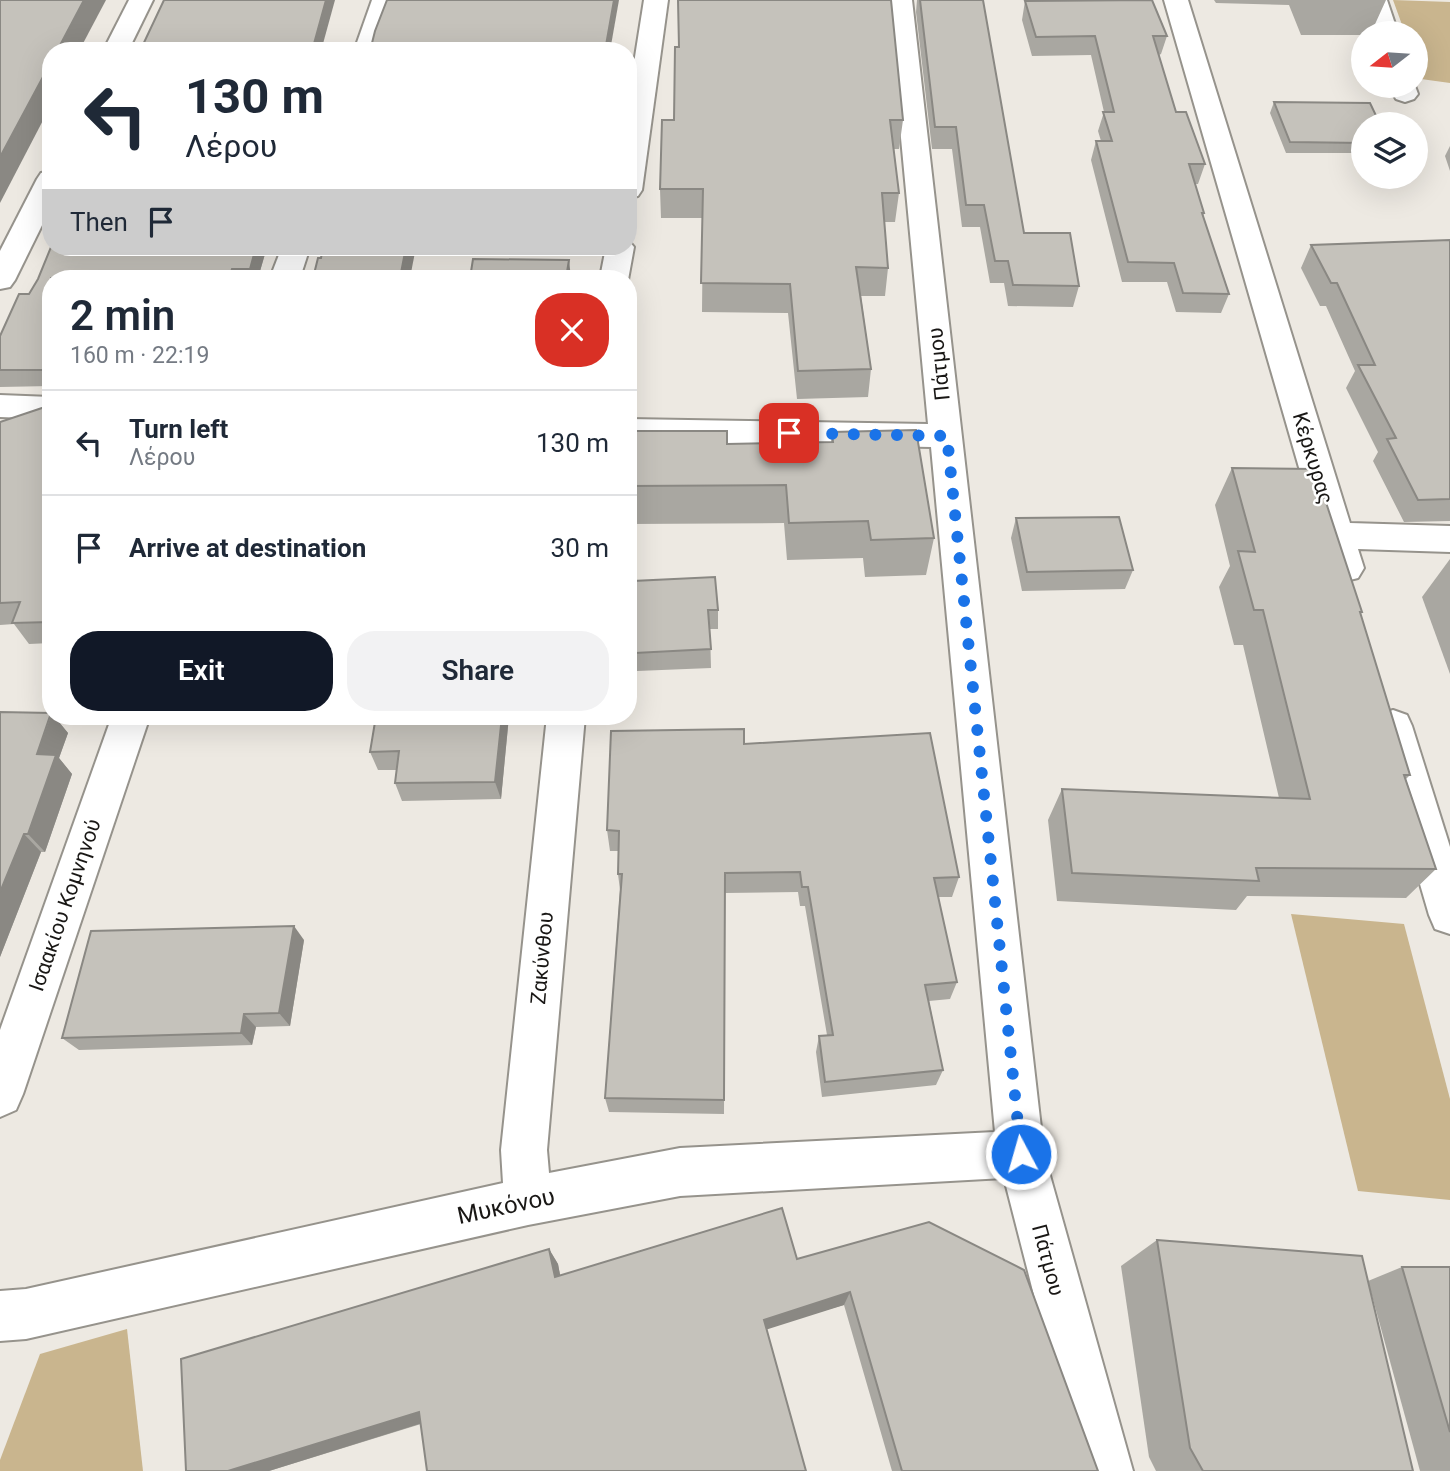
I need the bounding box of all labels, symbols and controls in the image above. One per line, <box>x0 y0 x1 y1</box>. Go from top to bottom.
north arrow <box>1351 21 1428 98</box>
map controls <box>1351 21 1428 189</box>
text: 130 m <box>185 68 324 125</box>
icon: left <box>70 70 161 161</box>
button: layers <box>1351 112 1428 189</box>
text: Λέρου <box>185 127 277 165</box>
icon: arrive <box>142 203 180 241</box>
text: Then <box>70 207 128 237</box>
text: 2 min <box>70 291 175 340</box>
button: close <box>535 293 609 367</box>
street label: Πάτμου <box>923 326 955 402</box>
text: 160 m · 22:19 <box>70 342 209 369</box>
pin <box>759 403 819 463</box>
street label: Κέρκυρας <box>1288 409 1338 507</box>
text: Turn left <box>129 414 228 444</box>
icon: arrive <box>770 414 808 452</box>
icon: left <box>70 424 108 462</box>
text: 130 m <box>536 428 609 458</box>
text: Λέρου <box>129 444 195 471</box>
icon: arrive <box>70 529 108 567</box>
text: Arrive at destination <box>129 533 366 563</box>
text: 30 m <box>551 533 609 563</box>
button: Exit <box>70 631 333 711</box>
button: Share <box>347 631 609 711</box>
street label: Ισαακίου Κομνηνού <box>24 816 106 994</box>
street label: Ζακύνθου <box>526 911 558 1005</box>
position arrow <box>984 1117 1058 1191</box>
street label: Μυκόνου <box>455 1182 557 1230</box>
street label: Πάτμου <box>1027 1222 1069 1298</box>

